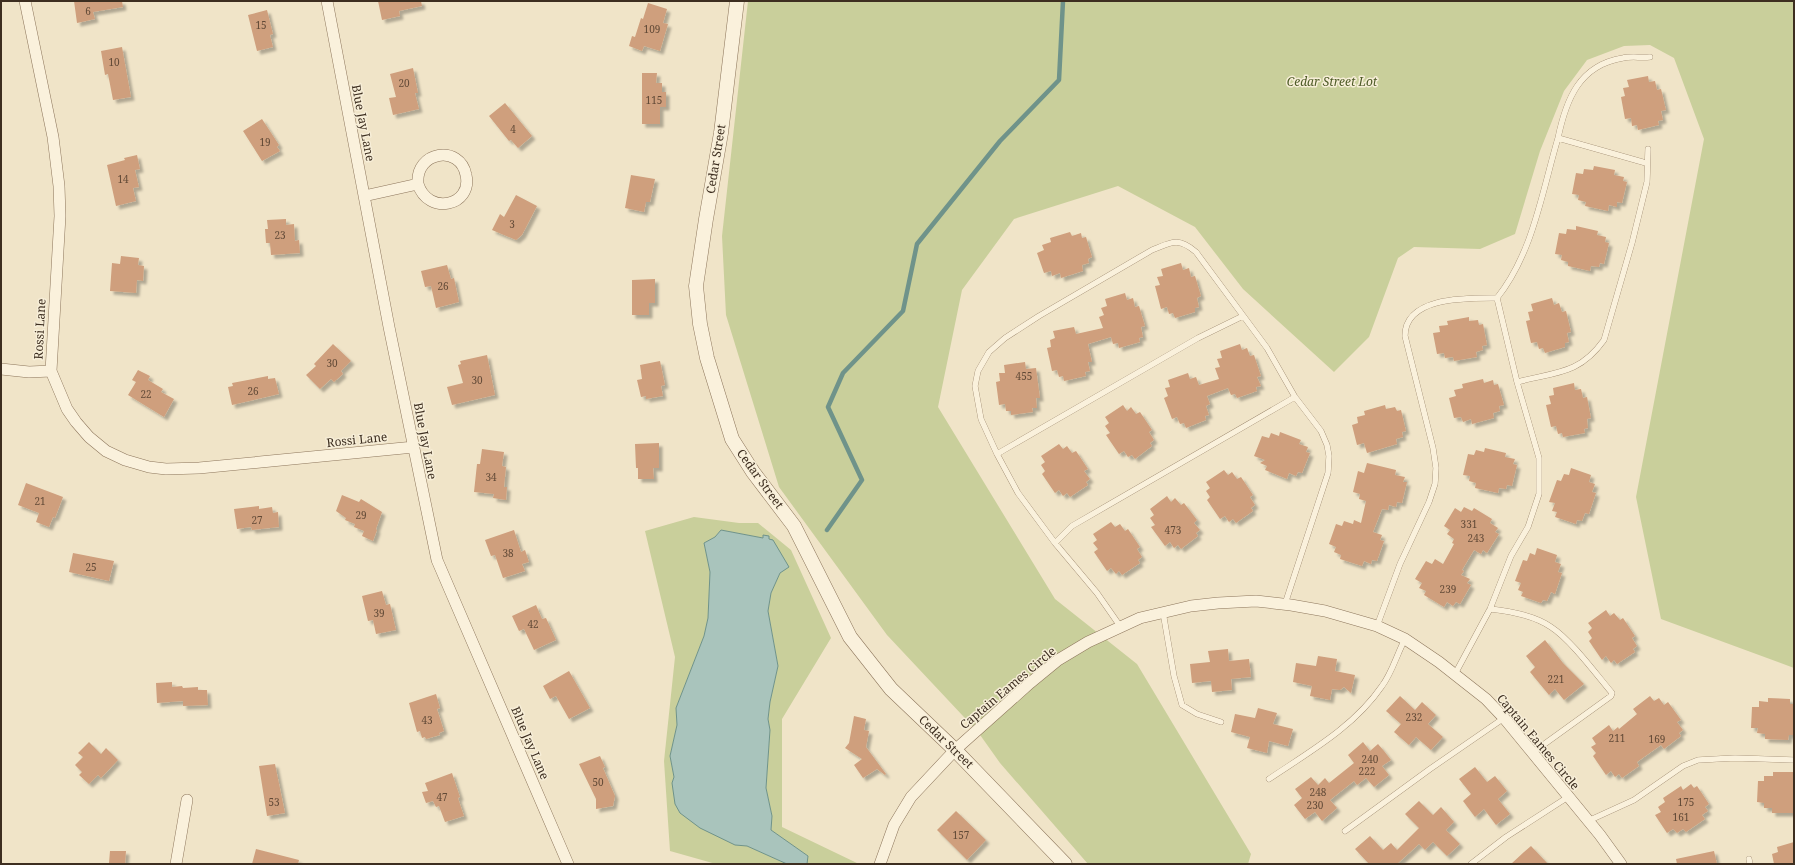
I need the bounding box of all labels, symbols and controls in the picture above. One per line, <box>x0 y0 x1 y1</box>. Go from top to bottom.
house number: 6 <box>85 4 91 18</box>
house number: 15 <box>255 18 267 32</box>
house number: 109 <box>644 22 660 36</box>
house number: 10 <box>108 55 120 69</box>
park label: Cedar Street Lot <box>1287 73 1378 90</box>
house number: 20 <box>398 76 410 90</box>
street label: Blue Jay Lane <box>348 83 379 163</box>
house number: 115 <box>646 93 662 107</box>
house number: 4 <box>510 122 516 136</box>
street label: Cedar Street <box>702 123 729 195</box>
house number: 19 <box>259 135 271 149</box>
house number: 14 <box>117 172 129 186</box>
house number: 3 <box>509 217 515 231</box>
house number: 23 <box>274 228 286 242</box>
house number: 26 <box>437 279 449 293</box>
street label: Rossi Lane <box>29 298 50 360</box>
house number: 30 <box>326 356 338 370</box>
house number: 455 <box>1016 369 1032 383</box>
house number: 30 <box>471 373 483 387</box>
house number: 26 <box>247 384 259 398</box>
house number: 22 <box>140 387 152 401</box>
street label: Blue Jay Lane <box>410 401 441 481</box>
street label: Rossi Lane <box>326 428 388 451</box>
street label: Cedar Street <box>733 445 788 512</box>
house number: 34 <box>485 470 497 484</box>
house number: 21 <box>34 494 46 508</box>
house number: 29 <box>355 508 367 522</box>
house number: 27 <box>251 513 263 527</box>
house number: 331 <box>1461 517 1477 531</box>
house number: 473 <box>1165 523 1182 537</box>
house number: 243 <box>1468 531 1485 545</box>
house number: 38 <box>502 546 514 560</box>
house number: 25 <box>85 560 97 574</box>
house number: 239 <box>1440 582 1456 596</box>
house number: 39 <box>373 606 385 620</box>
house number: 42 <box>527 617 539 631</box>
street label: Captain Eames Circle <box>956 642 1059 733</box>
house number: 221 <box>1548 672 1564 686</box>
street label: Captain Eames Circle <box>1493 690 1584 793</box>
street label: Blue Jay Lane <box>507 704 553 782</box>
house number: 232 <box>1406 710 1422 724</box>
street label: Cedar Street <box>915 711 977 772</box>
house number: 43 <box>421 713 433 727</box>
house number: 211 <box>1609 731 1625 745</box>
house number: 169 <box>1649 732 1665 746</box>
house number: 240 <box>1362 752 1379 766</box>
house number: 222 <box>1359 764 1375 778</box>
house number: 50 <box>592 775 604 789</box>
house number: 248 <box>1310 785 1327 799</box>
house number: 47 <box>436 790 448 804</box>
house number: 53 <box>268 795 280 809</box>
house number: 175 <box>1678 795 1694 809</box>
house number: 230 <box>1307 798 1324 812</box>
house number: 161 <box>1673 810 1689 824</box>
house number: 157 <box>953 828 970 842</box>

